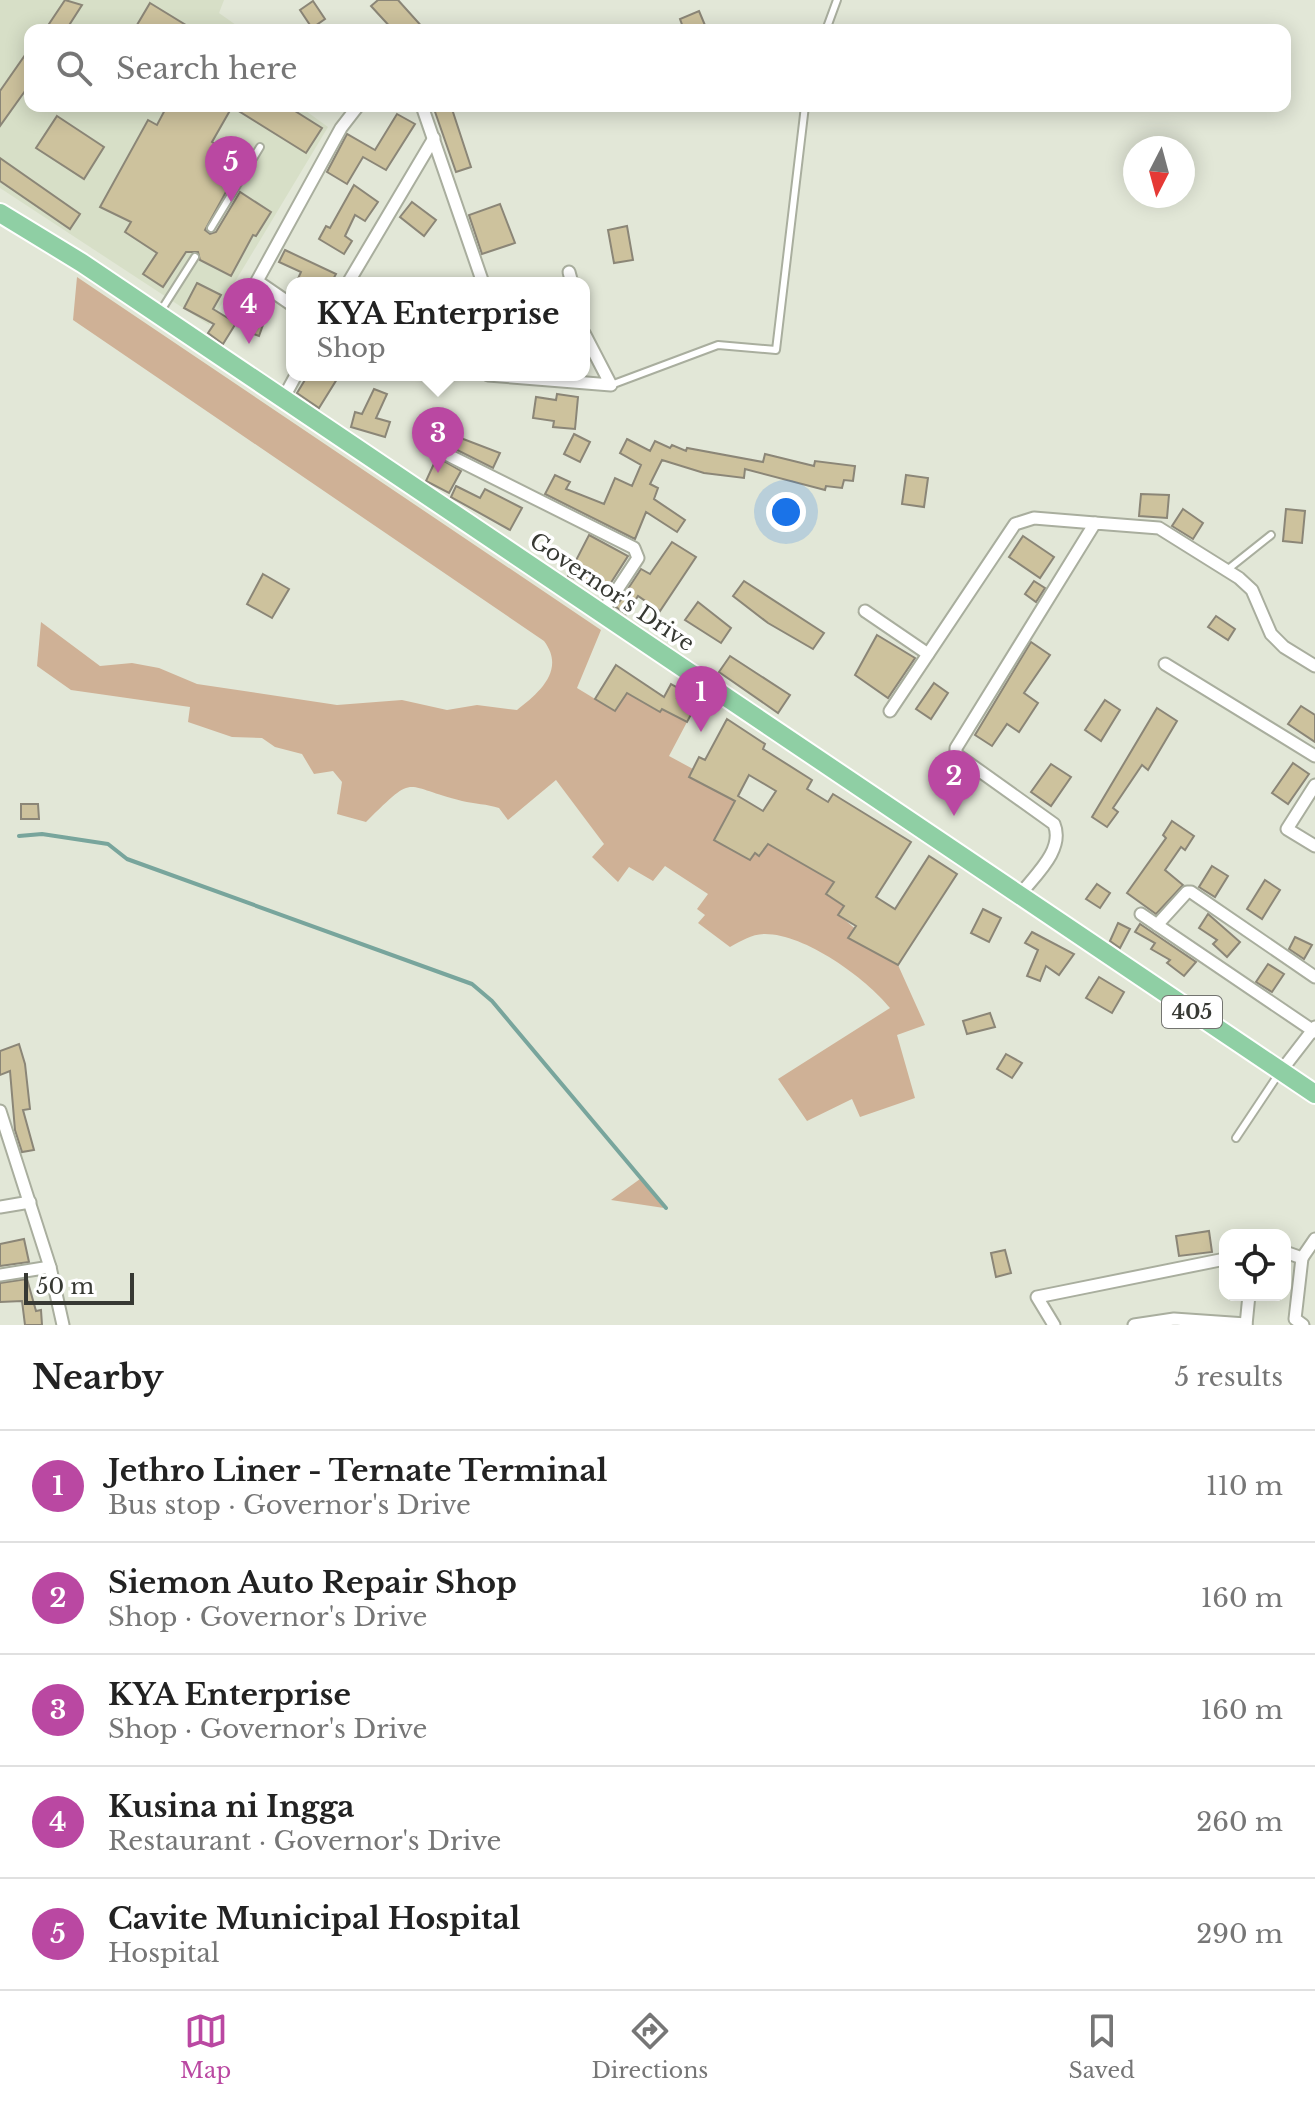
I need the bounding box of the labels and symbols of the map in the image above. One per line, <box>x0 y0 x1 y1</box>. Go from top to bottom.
pin: 5 <box>205 136 257 202</box>
north arrow <box>1123 136 1195 208</box>
pin: 4 <box>223 278 275 344</box>
pin: 3 <box>412 407 464 473</box>
your location <box>766 492 806 532</box>
street label: Governor's Drive <box>525 527 699 657</box>
pin: 1 <box>675 666 727 732</box>
pin: 2 <box>928 750 980 816</box>
road number: 405 <box>1162 996 1222 1028</box>
scale bar <box>24 1269 134 1305</box>

